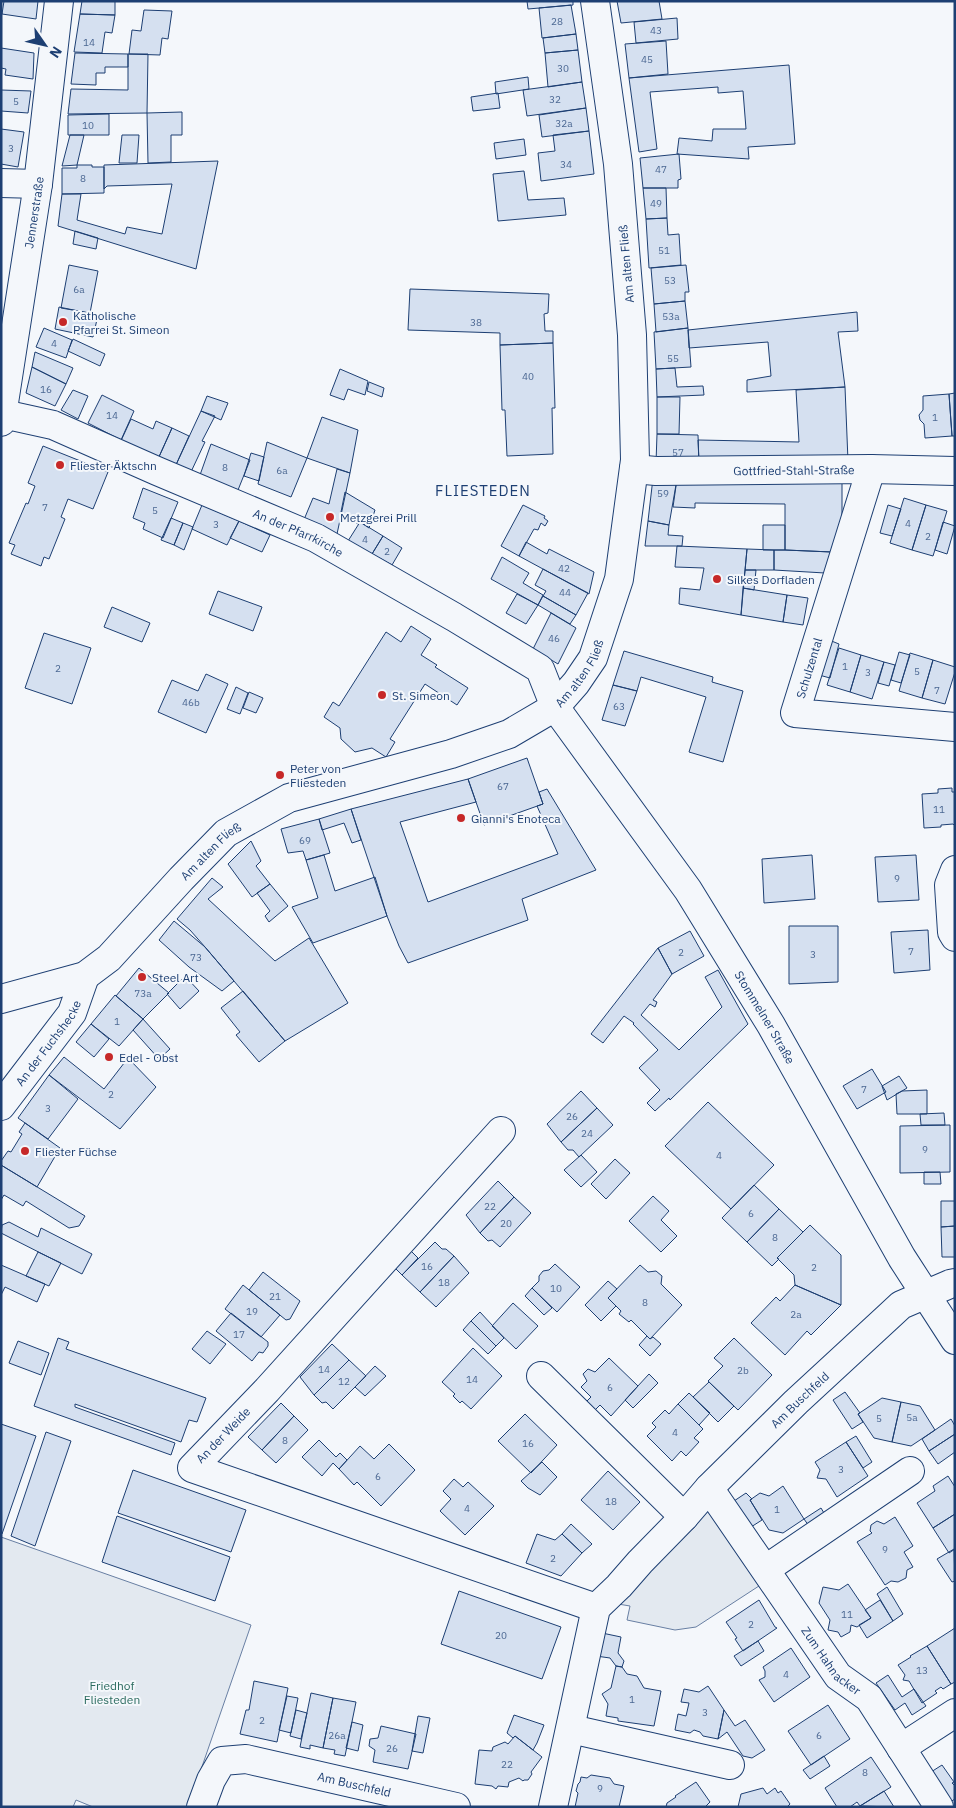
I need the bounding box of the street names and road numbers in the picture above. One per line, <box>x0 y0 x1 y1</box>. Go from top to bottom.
street label: Jennerstraße <box>21 175 46 249</box>
street label: Am alten Fließ <box>615 224 637 304</box>
street label: Gottfried-Stahl-Straße <box>733 462 855 478</box>
street label: An der Pfarrkirche <box>251 505 346 560</box>
street label: Schulzental <box>793 636 825 700</box>
street label: Am alten Fließ <box>551 637 606 710</box>
street label: Am alten Fließ <box>177 819 244 883</box>
street label: Stommelner Straße <box>732 968 799 1067</box>
street label: An der Fuchshecke <box>12 998 84 1088</box>
street label: Am Buschfeld <box>767 1368 832 1431</box>
street label: An der Weide <box>193 1404 254 1466</box>
street label: Zum Hahnacker <box>799 1623 865 1698</box>
street label: Am Buschfeld <box>316 1768 393 1799</box>

